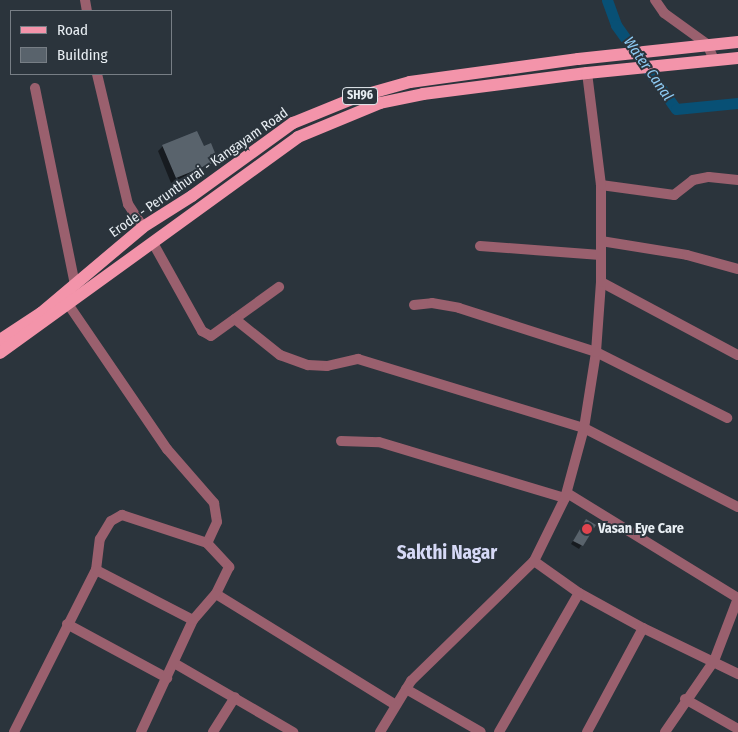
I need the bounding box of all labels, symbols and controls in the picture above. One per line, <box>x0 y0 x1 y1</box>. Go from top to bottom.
legend <box>10 10 172 75</box>
text: Road <box>57 21 88 39</box>
water label: Water Canal <box>619 34 677 104</box>
text: Building <box>57 46 108 64</box>
road number: SH96 <box>341 86 379 105</box>
street label: Erode - Perunthurai - Kangayam Road <box>106 105 292 241</box>
place label: Vasan Eye Care <box>598 521 684 537</box>
marker: Vasan Eye Care <box>580 522 594 536</box>
district label: Sakthi Nagar <box>397 542 497 564</box>

